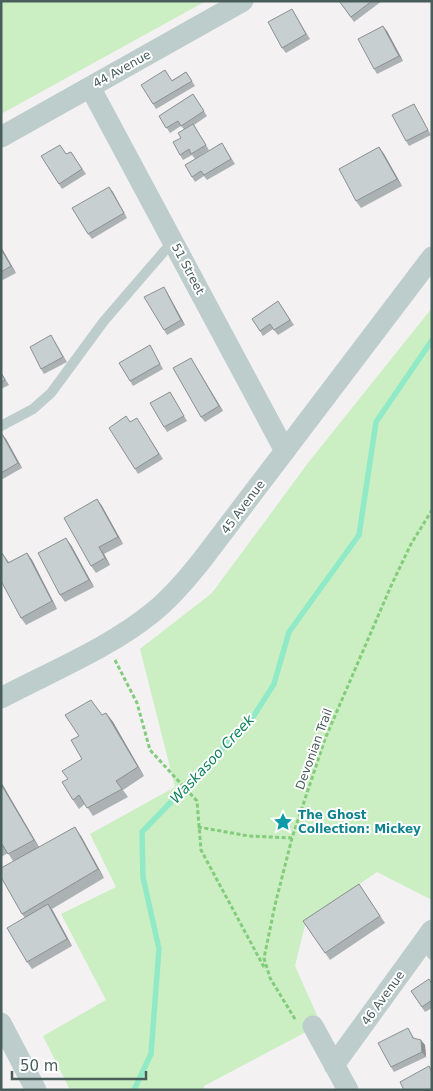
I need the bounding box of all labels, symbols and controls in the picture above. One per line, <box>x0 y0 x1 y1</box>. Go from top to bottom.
street label: 44 Avenue <box>91 47 153 91</box>
street label: 51 Street <box>169 241 207 297</box>
street label: 45 Avenue <box>218 477 268 537</box>
street label: Devonian Trail <box>293 707 335 791</box>
water label: Waskasoo Creek <box>167 711 258 807</box>
place label: The Ghost Collection: Mickey <box>298 808 421 836</box>
place icon: The Ghost Collection: Mickey <box>272 811 294 833</box>
street label: 46 Avenue <box>359 968 407 1028</box>
scale bar <box>12 1048 146 1080</box>
text: 50 m <box>20 1057 58 1075</box>

